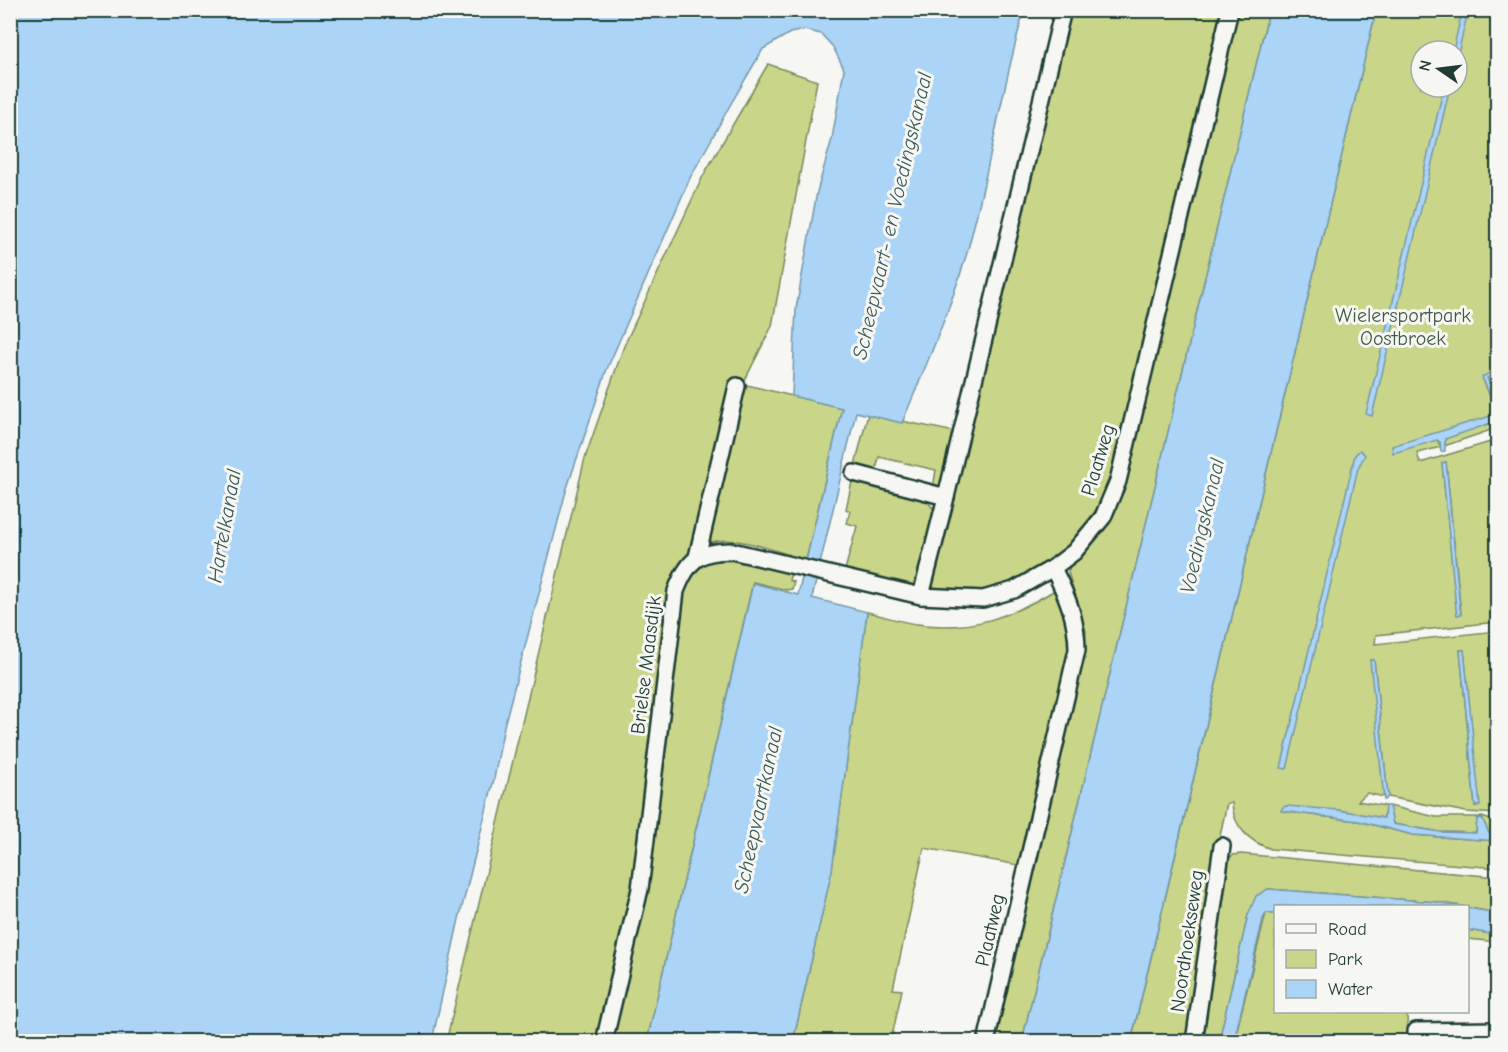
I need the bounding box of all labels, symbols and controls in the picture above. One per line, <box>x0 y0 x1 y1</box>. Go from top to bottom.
north arrow <box>1409 39 1469 99</box>
text: N <box>1415 58 1435 73</box>
water label: Scheepvaart- en Voedingskanaal <box>847 70 937 362</box>
park label: Wielersportpark Oostbroek <box>1335 304 1471 350</box>
street label: Plaatweg <box>1076 421 1120 499</box>
water label: Voedingskanaal <box>1175 456 1229 596</box>
water label: Hartelkanaal <box>202 467 246 585</box>
street label: Brielse Maasdijk <box>626 594 666 736</box>
water label: Scheepvaartkanaal <box>729 724 787 895</box>
street label: Noordhoekseweg <box>1166 868 1208 1014</box>
street label: Plaatweg <box>970 891 1010 969</box>
legend <box>1274 905 1469 1013</box>
text: Road <box>1328 919 1367 940</box>
text: Park <box>1328 949 1363 970</box>
text: Water <box>1328 979 1373 1000</box>

